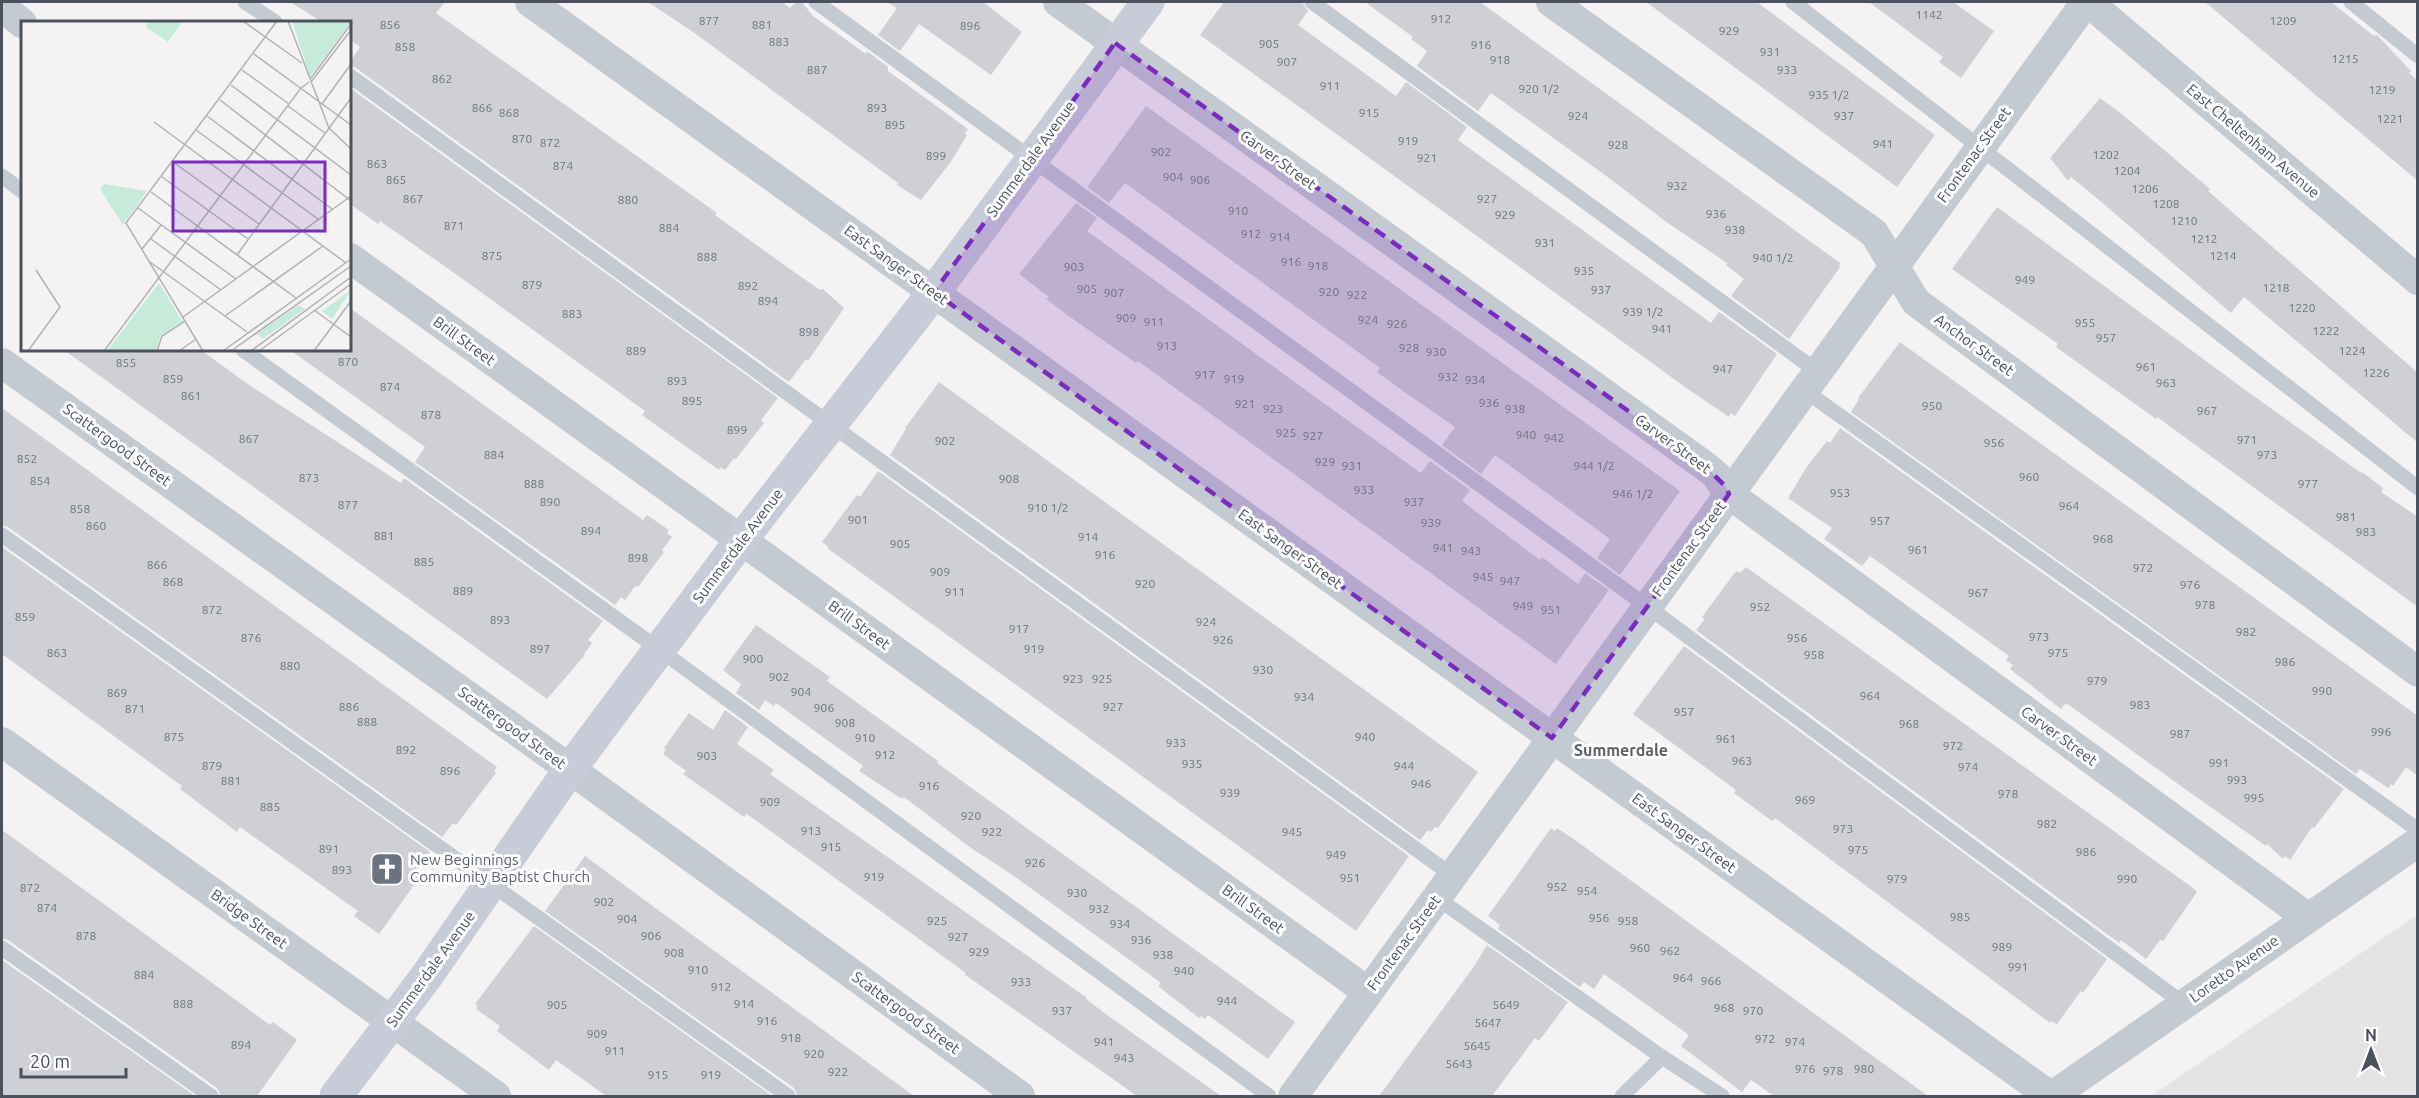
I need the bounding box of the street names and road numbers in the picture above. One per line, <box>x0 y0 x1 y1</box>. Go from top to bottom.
street label: East Cheltenham Avenue <box>2184 80 2323 201</box>
street label: Summerdale Avenue <box>983 98 1078 220</box>
street label: Frontenac Street <box>1933 104 2014 206</box>
street label: Carver Street <box>1237 126 1320 193</box>
street label: East Sanger Street <box>841 221 952 308</box>
street label: Anchor Street <box>1931 310 2017 379</box>
street label: Brill Street <box>430 313 499 369</box>
street label: Scattergood Street <box>60 400 174 489</box>
street label: Carver Street <box>1632 410 1715 477</box>
street label: Summerdale Avenue <box>689 485 786 606</box>
street label: Frontenac Street <box>1648 498 1729 600</box>
street label: East Sanger Street <box>1235 505 1346 592</box>
street label: Brill Street <box>825 597 894 653</box>
street label: Scattergood Street <box>455 683 569 772</box>
street label: Carver Street <box>2018 702 2101 769</box>
street label: East Sanger Street <box>1629 789 1740 876</box>
street label: Brill Street <box>1219 881 1288 937</box>
street label: Bridge Street <box>208 885 291 952</box>
street label: Frontenac Street <box>1363 892 1444 994</box>
street label: Summerdale Avenue <box>383 908 478 1030</box>
street label: Loretto Avenue <box>2186 932 2282 1006</box>
street label: Scattergood Street <box>849 968 963 1057</box>

